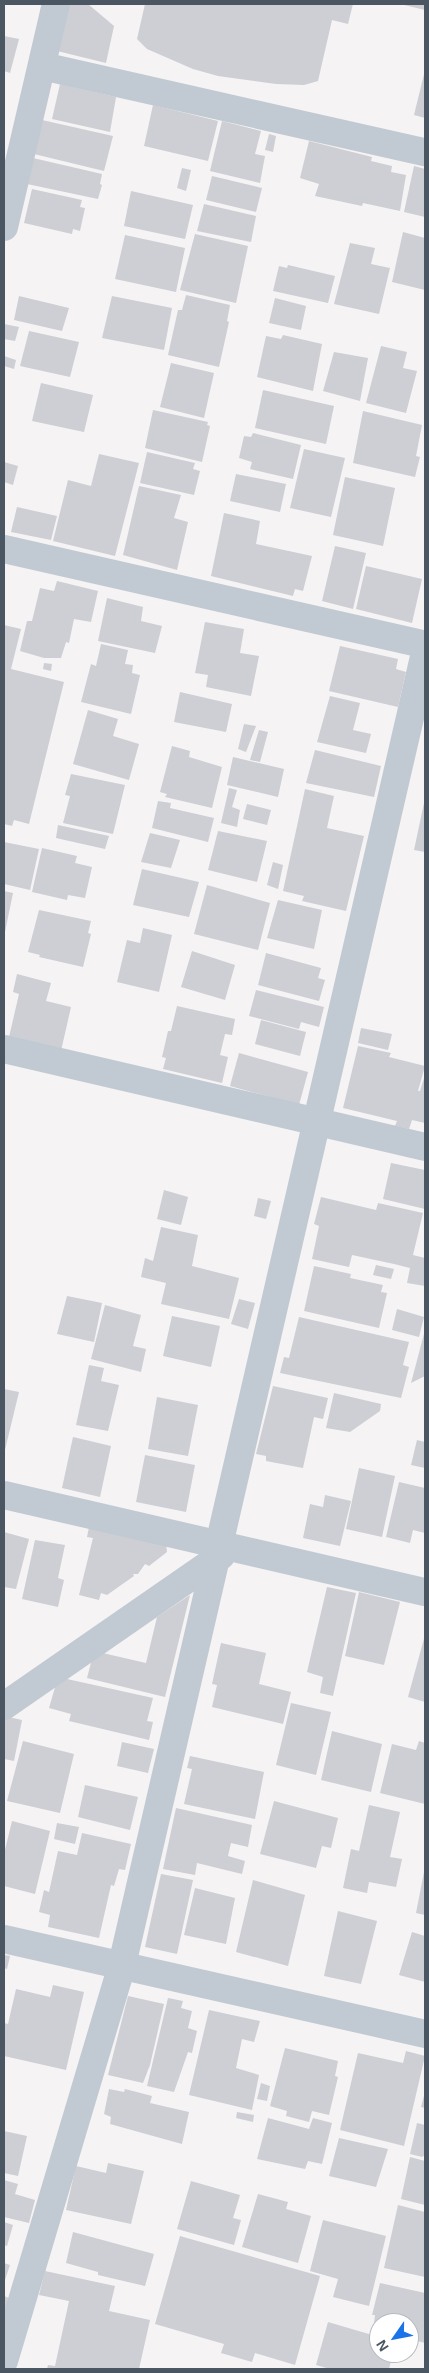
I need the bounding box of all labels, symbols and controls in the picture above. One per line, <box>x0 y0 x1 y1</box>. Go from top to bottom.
north arrow <box>369 2313 419 2363</box>
text: N <box>373 2337 392 2354</box>

